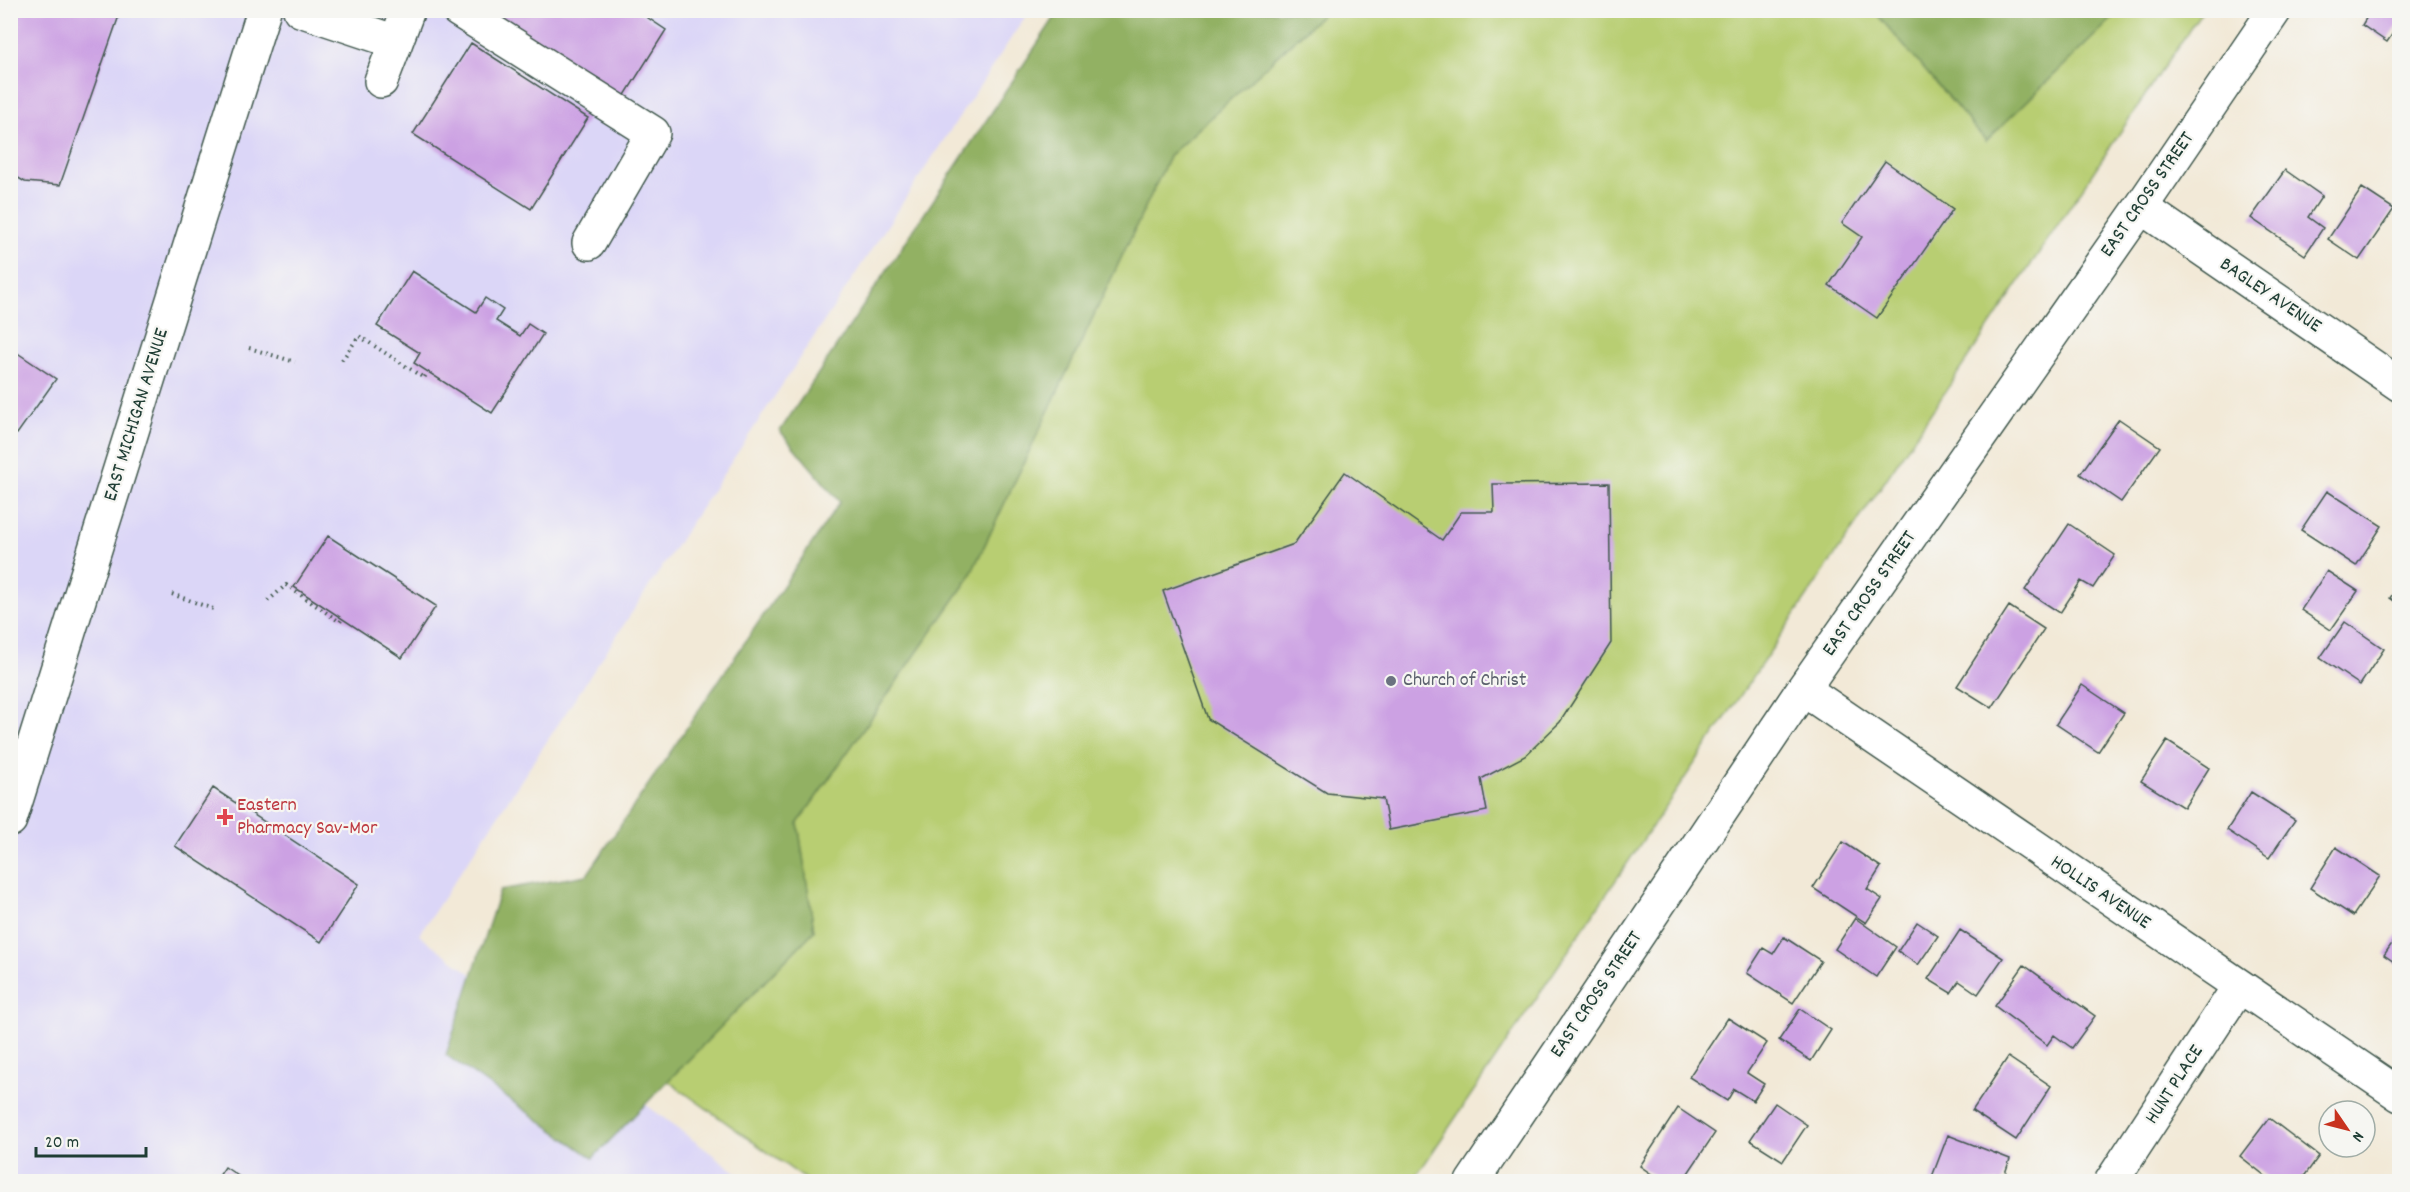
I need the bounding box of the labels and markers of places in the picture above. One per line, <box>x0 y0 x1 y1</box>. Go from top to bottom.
place label: Church of Christ <box>1403 667 1526 695</box>
marker: Church of Christ <box>1384 674 1398 688</box>
place label: Eastern Pharmacy Sav-Mor <box>237 792 378 843</box>
marker: Eastern Pharmacy Sav-Mor <box>218 810 232 824</box>

